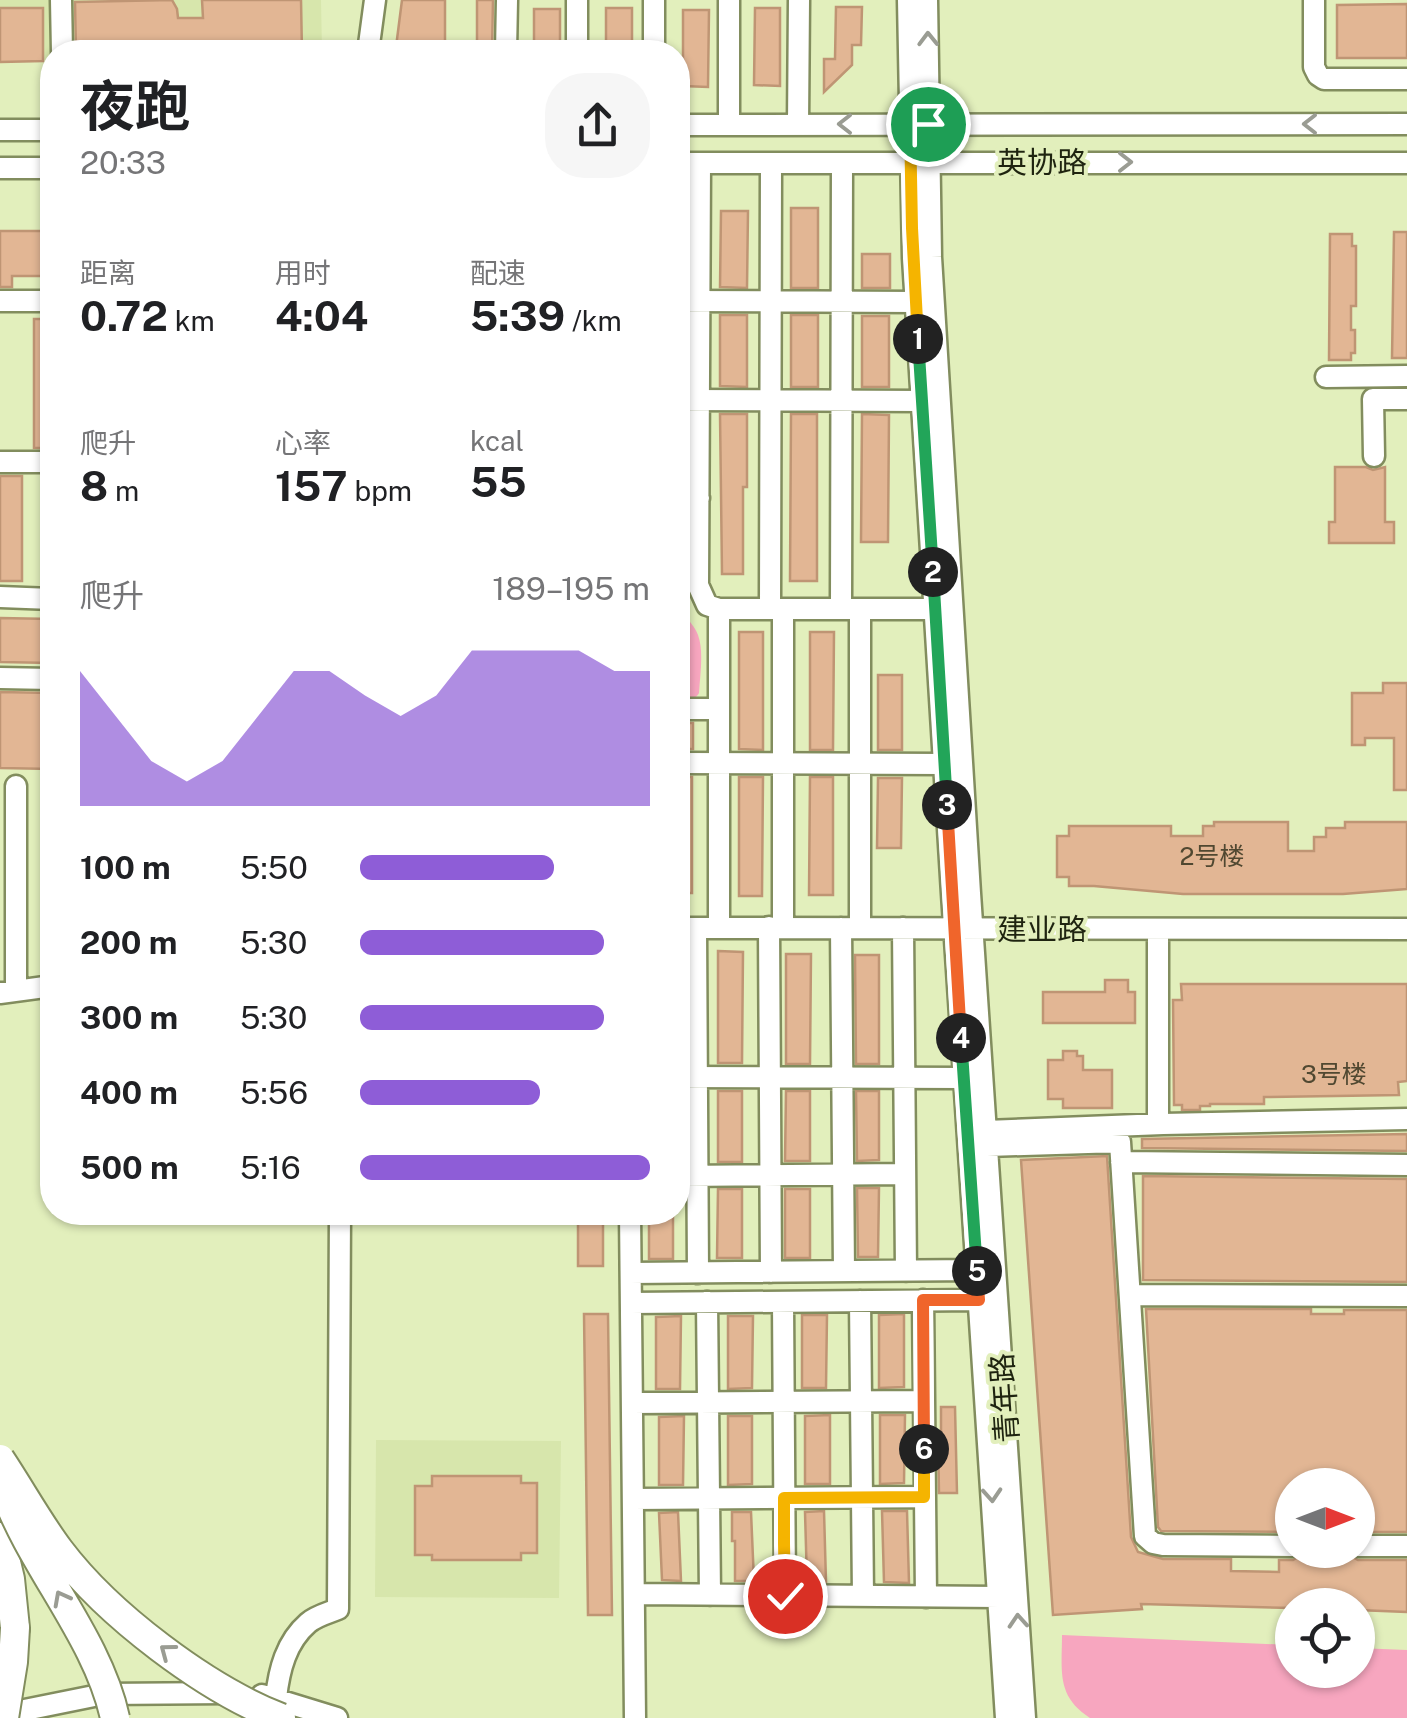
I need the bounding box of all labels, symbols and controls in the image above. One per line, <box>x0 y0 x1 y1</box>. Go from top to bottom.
one-way arrow <box>917 30 938 46</box>
button: share <box>545 73 650 178</box>
text: 夜跑 <box>80 74 190 138</box>
pin <box>886 82 971 167</box>
icon: arrive <box>901 97 956 152</box>
one-way arrow <box>836 113 852 135</box>
one-way arrow <box>1301 113 1316 135</box>
text: 20:33 <box>80 144 166 181</box>
street label: 英协路 <box>997 144 1087 180</box>
one-way arrow <box>1118 151 1133 173</box>
text: 距离 <box>80 256 136 289</box>
text: 用时 <box>275 256 331 289</box>
text: 配速 <box>470 256 526 289</box>
text: 0.72 <box>80 291 168 340</box>
text: 4:04 <box>275 291 368 340</box>
text: 5:39 <box>470 291 565 340</box>
text: km <box>168 304 215 337</box>
text: /km <box>565 304 622 337</box>
pin: 1 <box>893 314 943 364</box>
text: 1 <box>912 322 924 355</box>
text: kcal <box>470 424 524 457</box>
text: 爬升 <box>80 426 136 459</box>
text: 心率 <box>275 426 331 459</box>
text: 55 <box>470 457 527 506</box>
text: 8 <box>80 461 108 510</box>
text: 157 <box>275 461 348 510</box>
text: m <box>108 474 139 507</box>
text: bpm <box>348 474 412 507</box>
pin: 2 <box>908 547 958 597</box>
text: 2 <box>924 555 942 588</box>
text: 189–195 m <box>492 570 650 607</box>
text: 爬升 <box>80 577 144 614</box>
pin: 3 <box>922 780 972 830</box>
text: 3 <box>938 788 956 821</box>
house number: 2号楼 <box>1180 841 1244 871</box>
text: 100 m <box>80 849 171 886</box>
text: 5:50 <box>240 849 308 886</box>
street label: 建业路 <box>997 911 1087 947</box>
text: 200 m <box>80 924 177 961</box>
text: 5:30 <box>240 924 307 961</box>
text: 300 m <box>80 999 178 1036</box>
text: 5:30 <box>240 999 307 1036</box>
pin: 4 <box>936 1013 986 1063</box>
text: 4 <box>952 1021 970 1054</box>
house number: 3号楼 <box>1301 1059 1367 1089</box>
text: 400 m <box>80 1074 178 1111</box>
text: 5:56 <box>240 1074 308 1111</box>
text: 500 m <box>80 1149 179 1186</box>
text: 5:16 <box>240 1149 301 1186</box>
pin: 5 <box>952 1246 1002 1296</box>
text: 5 <box>968 1254 986 1287</box>
street label: 青年路 <box>983 1352 1025 1444</box>
pin: 6 <box>899 1424 949 1474</box>
text: 6 <box>915 1432 933 1465</box>
north arrow <box>1275 1468 1375 1568</box>
map controls <box>1275 1468 1375 1688</box>
one-way arrow <box>980 1487 1002 1503</box>
pin <box>743 1554 828 1639</box>
icon: check <box>758 1569 813 1624</box>
button: locate <box>1275 1588 1375 1688</box>
one-way arrow <box>53 1591 73 1609</box>
one-way arrow <box>1008 1612 1029 1628</box>
one-way arrow <box>160 1646 178 1663</box>

